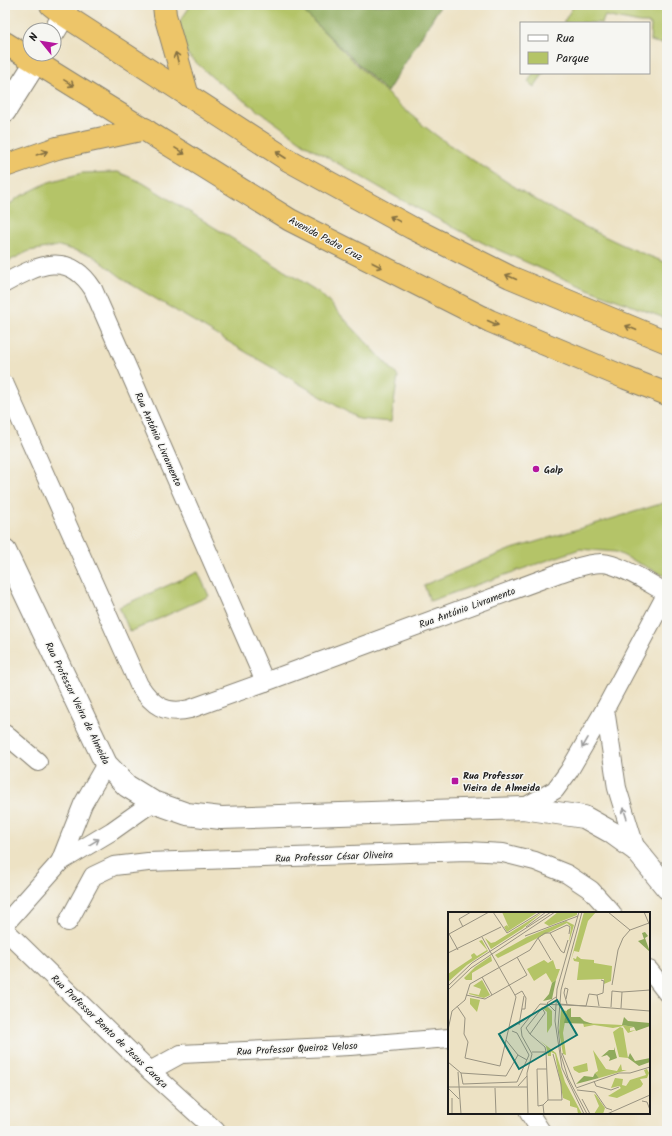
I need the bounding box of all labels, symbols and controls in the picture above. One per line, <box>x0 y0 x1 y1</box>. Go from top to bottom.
north arrow <box>22 22 62 62</box>
legend <box>520 22 650 74</box>
text: Rua <box>556 29 575 48</box>
text: N <box>25 30 44 45</box>
text: Parque <box>556 49 590 68</box>
one-way arrow <box>173 52 180 65</box>
one-way arrow <box>63 79 74 87</box>
one-way arrow <box>174 147 186 155</box>
one-way arrow <box>35 149 48 156</box>
one-way arrow <box>275 151 287 159</box>
street label: Avenida Padre Cruz <box>286 213 366 265</box>
one-way arrow <box>389 215 401 222</box>
one-way arrow <box>371 261 383 269</box>
one-way arrow <box>505 273 517 280</box>
one-way arrow <box>487 320 499 327</box>
one-way arrow <box>625 323 637 331</box>
street label: Rua António Livramento <box>130 390 186 490</box>
place label: Galp <box>544 462 564 478</box>
marker: Galp <box>531 464 541 474</box>
street label: Rua António Livramento <box>417 583 518 633</box>
street label: Rua Professor Vieira de Almeida <box>40 640 114 768</box>
one-way arrow <box>581 737 589 749</box>
place label: Rua Professor Vieira de Almeida <box>463 768 540 796</box>
marker: Rua Professor Vieira de Almeida <box>450 776 460 786</box>
one-way arrow <box>621 806 628 819</box>
one-way arrow <box>88 837 100 845</box>
street label: Rua Professor César Oliveira <box>275 847 394 867</box>
inset map <box>448 912 650 1114</box>
street label: Rua Professor Bento de Jesus Caraça <box>47 971 172 1092</box>
street label: Rua Professor Queiroz Veloso <box>236 1038 358 1060</box>

